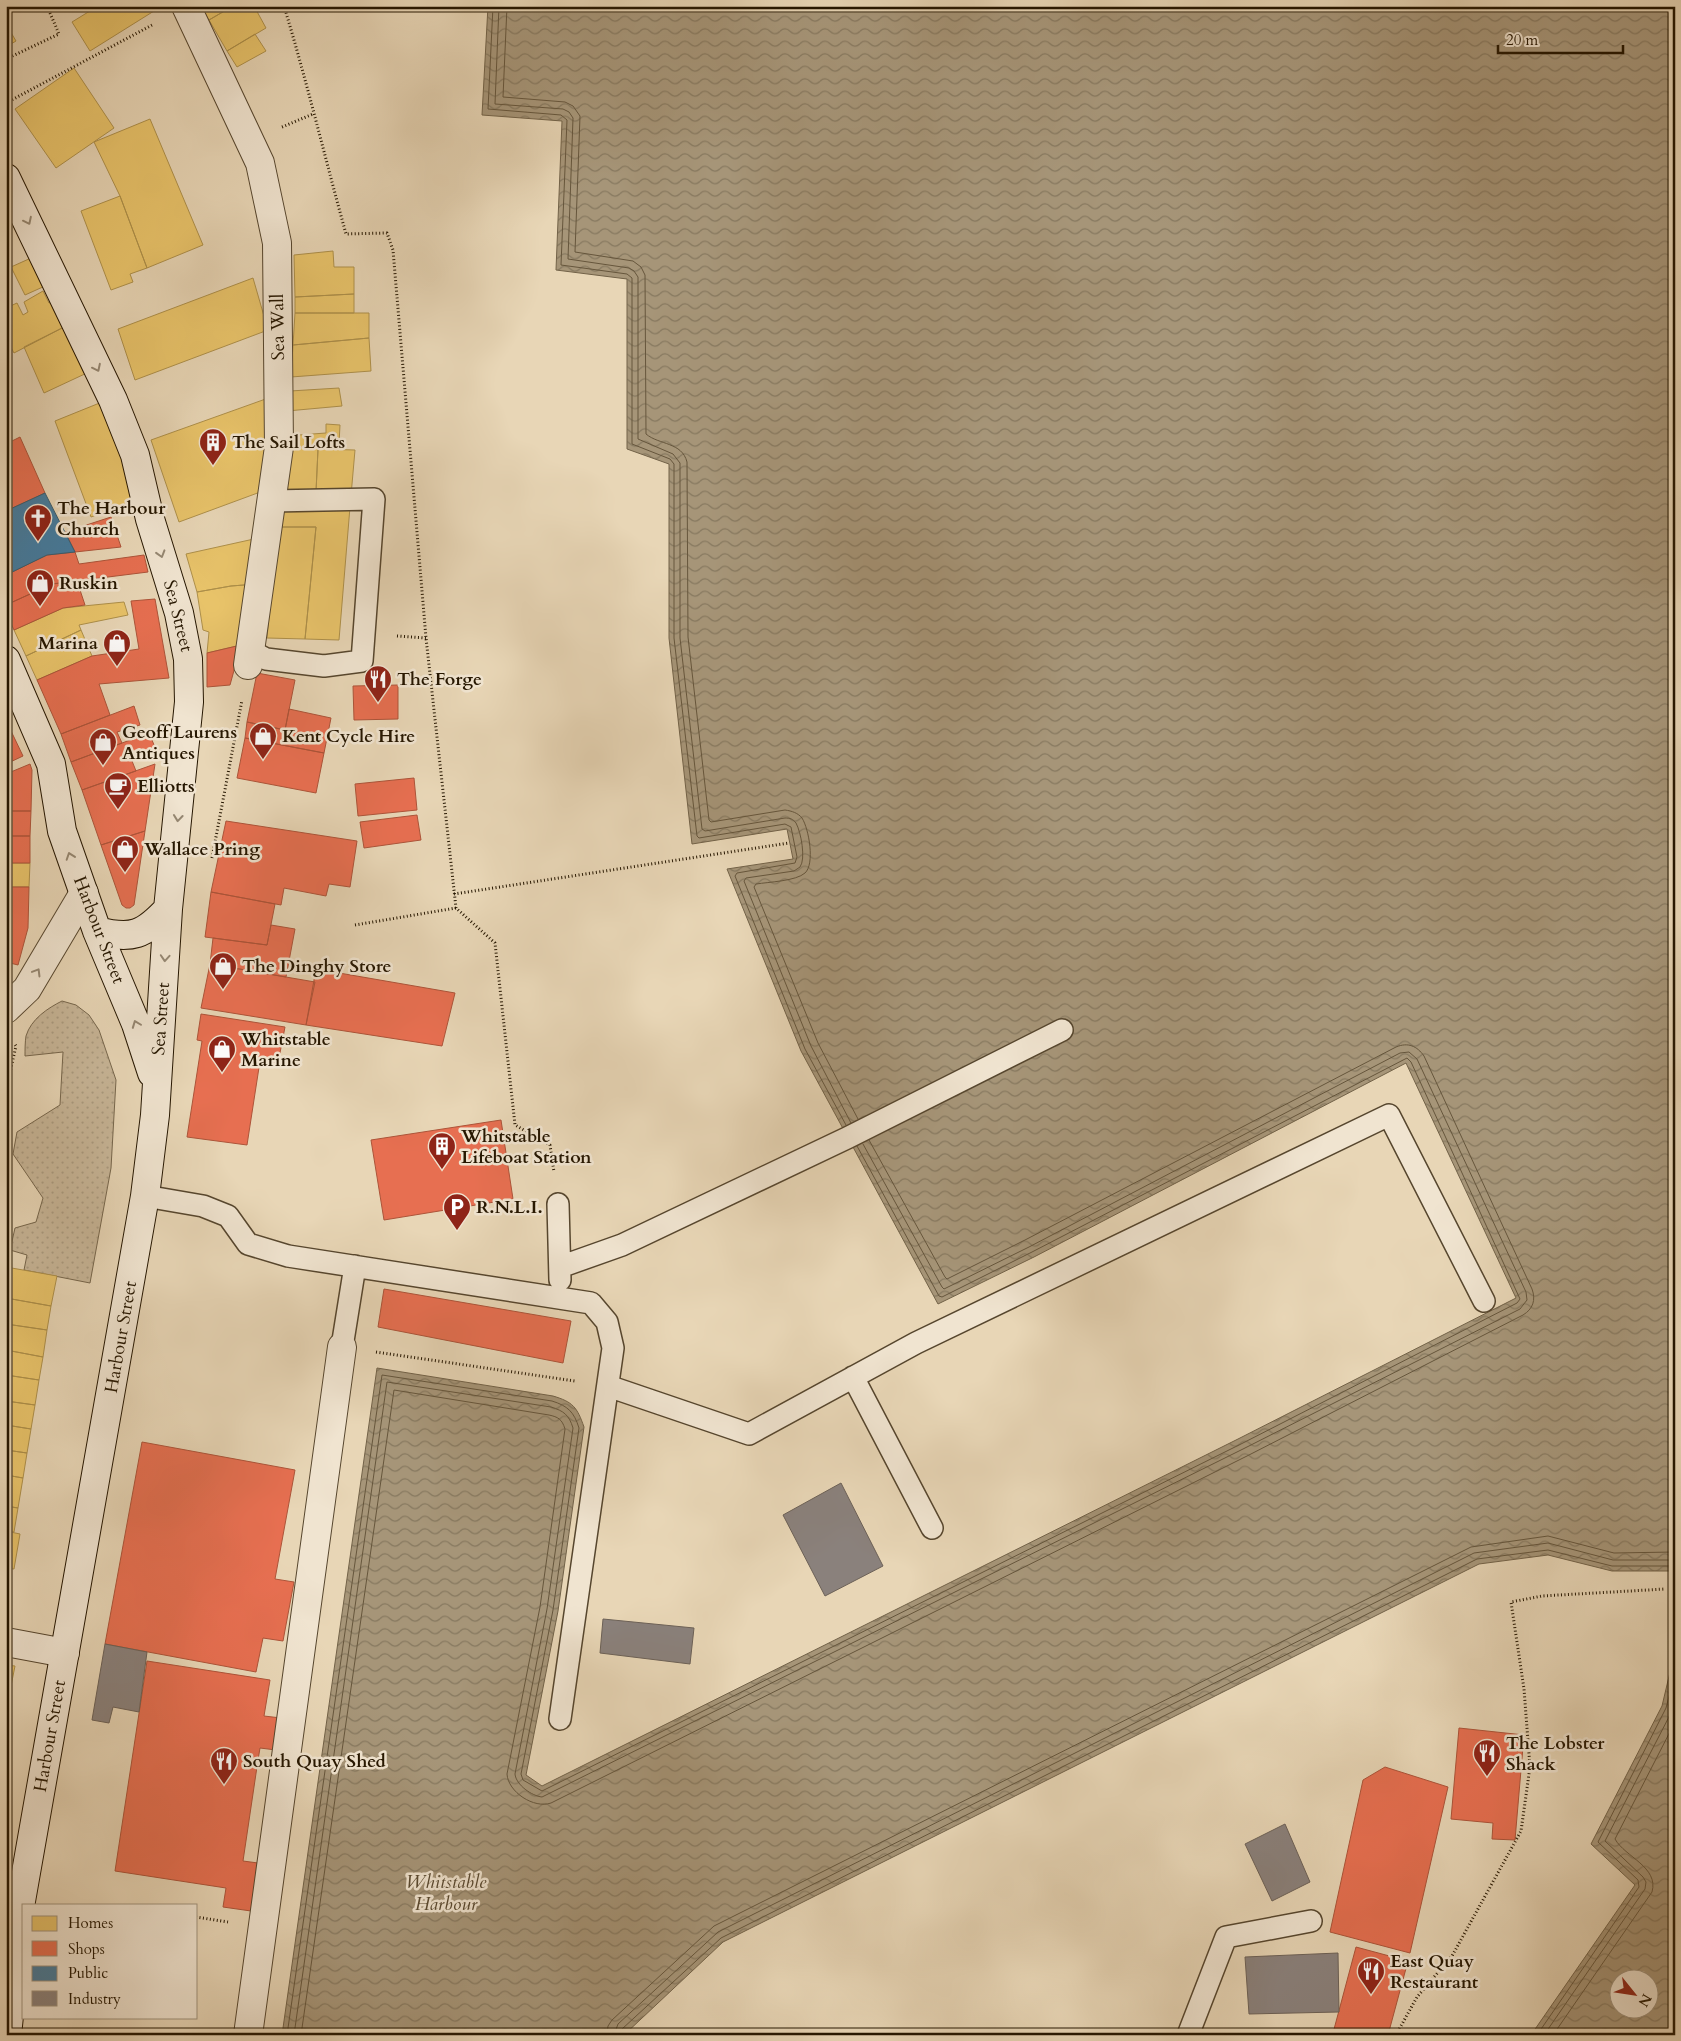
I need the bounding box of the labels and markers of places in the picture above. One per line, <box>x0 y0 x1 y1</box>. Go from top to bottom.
building icon: The Sail Lofts <box>198 427 228 466</box>
place label: The Sail Lofts <box>232 430 345 455</box>
place label: The Harbour Church <box>57 496 166 542</box>
church icon: The Harbour Church <box>23 503 53 542</box>
shop icon: Ruskin <box>25 568 55 607</box>
place label: Ruskin <box>59 571 118 596</box>
shop icon: Marina <box>102 628 132 667</box>
place label: Marina <box>38 631 98 656</box>
restaurant icon: The Forge <box>363 664 393 703</box>
place label: The Forge <box>397 667 482 692</box>
place label: Geoff Laurens Antiques <box>122 720 237 766</box>
shop icon: Kent Cycle Hire <box>248 721 278 760</box>
place label: Kent Cycle Hire <box>282 724 415 749</box>
shop icon: Geoff Laurens Antiques <box>88 727 118 766</box>
cafe icon: Elliotts <box>103 771 133 810</box>
place label: Elliotts <box>137 774 195 799</box>
shop icon: Wallace Pring <box>110 834 140 873</box>
place label: Wallace Pring <box>143 837 260 862</box>
shop icon: The Dinghy Store <box>208 951 238 990</box>
place label: The Dinghy Store <box>242 954 391 979</box>
place label: Whitstable Marine <box>240 1027 331 1073</box>
shop icon: Whitstable Marine <box>207 1034 237 1073</box>
place label: Whitstable Lifeboat Station <box>460 1124 592 1170</box>
building icon: Whitstable Lifeboat Station <box>427 1131 457 1170</box>
parking icon: R.N.L.I. <box>442 1192 472 1231</box>
place label: R.N.L.I. <box>476 1195 543 1220</box>
place label: The Lobster Shack <box>1506 1731 1605 1777</box>
restaurant icon: The Lobster Shack <box>1472 1738 1502 1777</box>
restaurant icon: South Quay Shed <box>209 1746 239 1785</box>
place label: South Quay Shed <box>243 1749 386 1774</box>
place label: East Quay Restaurant <box>1390 1949 1479 1995</box>
restaurant icon: East Quay Restaurant <box>1356 1956 1386 1995</box>

